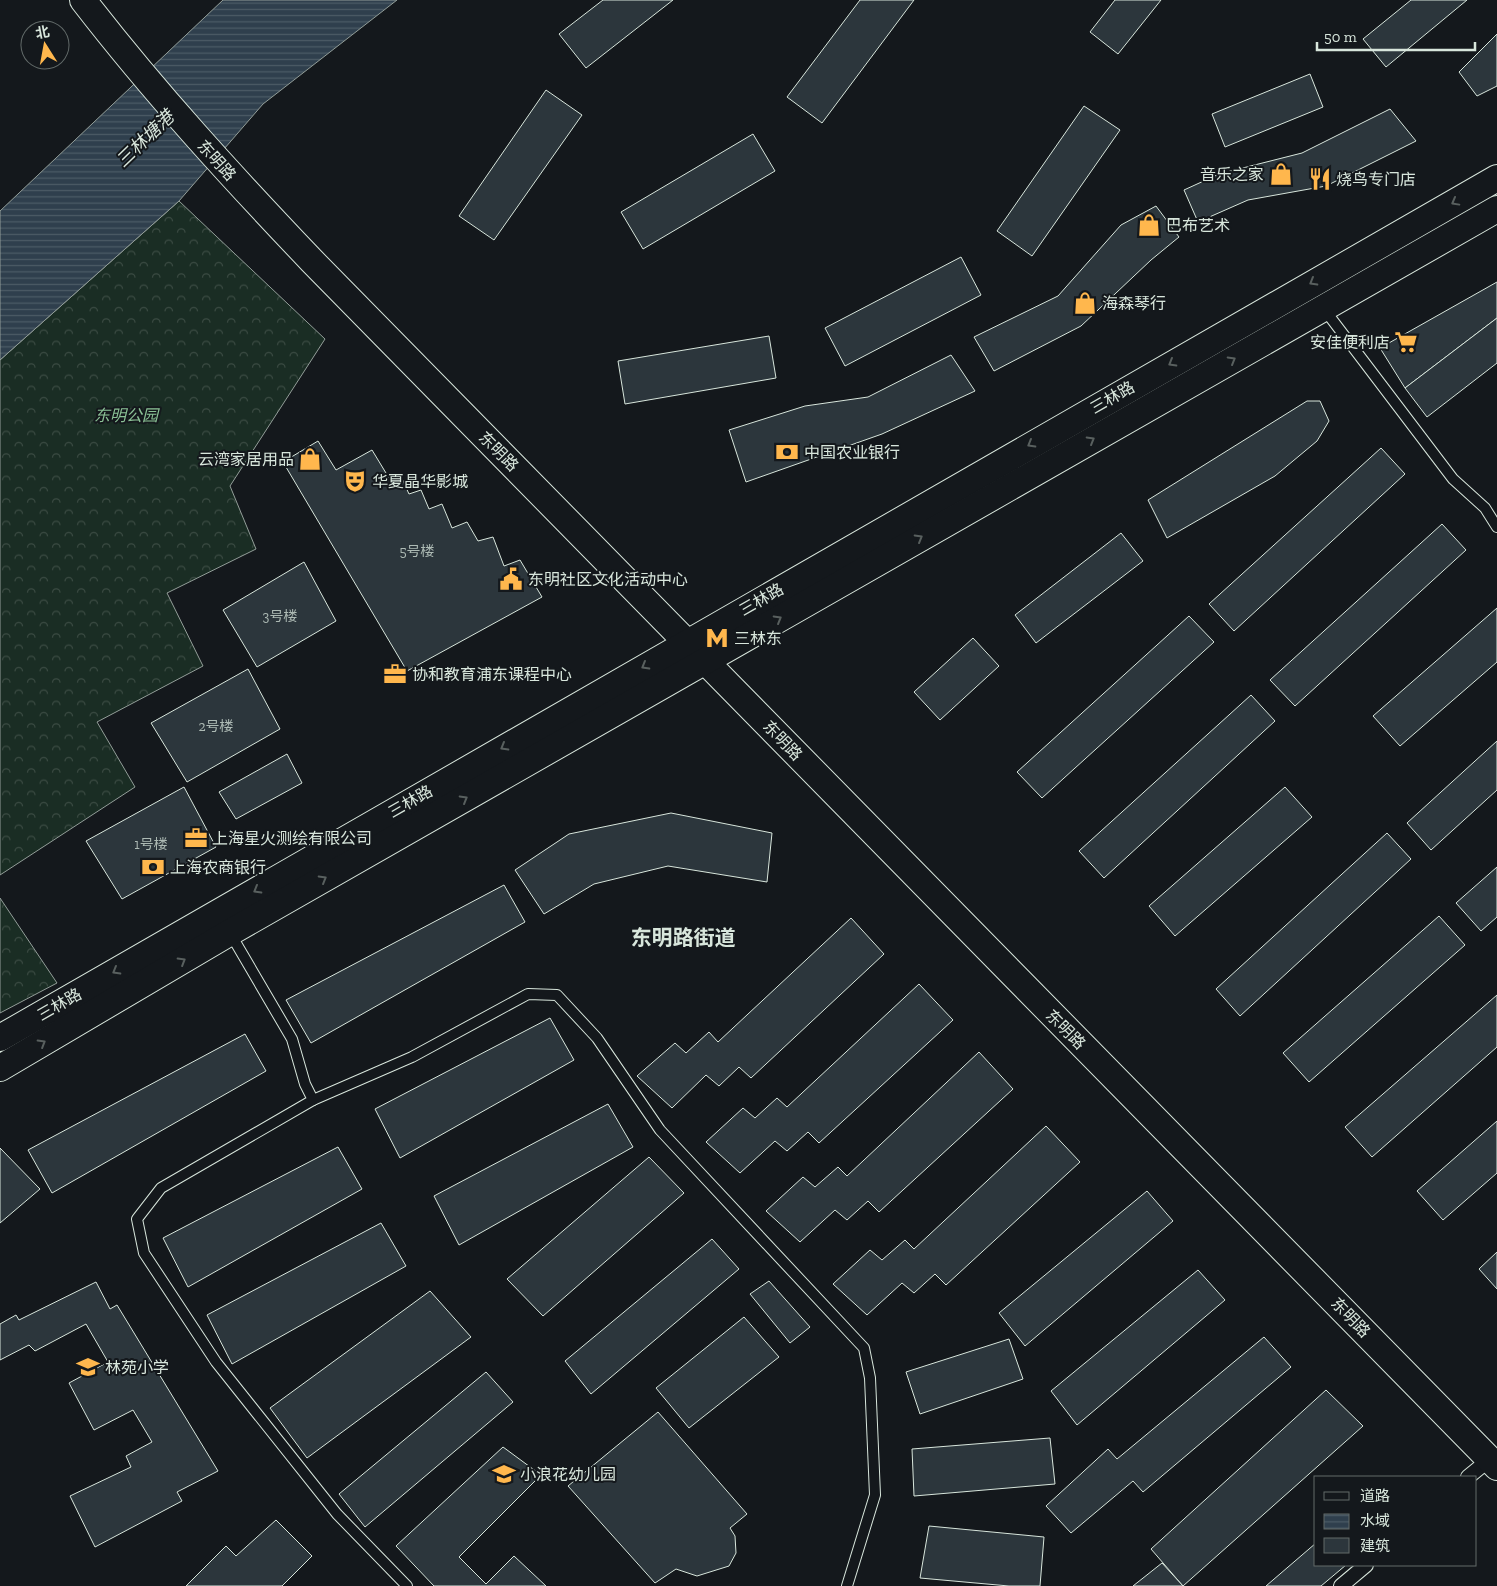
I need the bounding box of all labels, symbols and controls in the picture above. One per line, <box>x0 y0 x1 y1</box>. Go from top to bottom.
north arrow <box>20 20 70 70</box>
scale bar <box>1317 20 1474 52</box>
text: 北 <box>34 23 51 42</box>
text: 50 m <box>1324 28 1357 46</box>
water label: 三林塘港 <box>111 104 181 172</box>
street label: 东明路 <box>194 136 240 185</box>
shop icon: 音乐之家 <box>1268 161 1294 187</box>
place label: 音乐之家 <box>1200 165 1264 184</box>
restaurant icon: 烧鸟专门店 <box>1307 166 1333 192</box>
place label: 烧鸟专门店 <box>1336 170 1416 189</box>
one-way arrow <box>1451 195 1460 205</box>
shop icon: 巴布艺术 <box>1136 212 1162 238</box>
place label: 巴布艺术 <box>1166 216 1230 235</box>
one-way arrow <box>1310 276 1319 286</box>
shop icon: 海森琴行 <box>1072 290 1098 316</box>
place label: 海森琴行 <box>1102 294 1166 313</box>
supermarket icon: 安佳便利店 <box>1393 329 1419 355</box>
place label: 安佳便利店 <box>1310 333 1390 352</box>
one-way arrow <box>1169 356 1178 366</box>
one-way arrow <box>1226 356 1235 366</box>
street label: 三林路 <box>1087 377 1138 418</box>
park label: 东明公园 <box>94 406 160 425</box>
street label: 东明路 <box>475 428 522 475</box>
one-way arrow <box>1085 436 1094 446</box>
one-way arrow <box>1028 437 1037 447</box>
bank icon: 中国农业银行 <box>774 439 800 465</box>
place label: 中国农业银行 <box>804 443 900 462</box>
shop icon: 云湾家居用品 <box>297 446 323 472</box>
place label: 云湾家居用品 <box>198 450 294 469</box>
theatre icon: 华夏晶华影城 <box>342 468 368 494</box>
place label: 华夏晶华影城 <box>372 472 468 491</box>
one-way arrow <box>914 534 923 544</box>
house number: 5号楼 <box>399 543 435 560</box>
public building icon: 东明社区文化活动中心 <box>498 566 524 592</box>
place label: 东明社区文化活动中心 <box>528 570 688 589</box>
street label: 三林路 <box>736 579 787 620</box>
house number: 3号楼 <box>263 608 297 625</box>
one-way arrow <box>773 615 782 625</box>
metro station icon: 三林东 <box>704 625 730 651</box>
place label: 三林东 <box>734 629 782 648</box>
one-way arrow <box>641 659 650 669</box>
office icon: 协和教育浦东课程中心 <box>382 661 408 687</box>
place label: 协和教育浦东课程中心 <box>412 665 572 684</box>
street label: 东明路 <box>759 716 806 764</box>
house number: 2号楼 <box>198 718 234 735</box>
one-way arrow <box>500 741 509 751</box>
street label: 三林路 <box>385 781 436 822</box>
one-way arrow <box>458 795 467 805</box>
office icon: 上海星火测绘有限公司 <box>183 825 209 851</box>
place label: 上海星火测绘有限公司 <box>212 829 372 848</box>
house number: 1号楼 <box>134 836 168 853</box>
bank icon: 上海农商银行 <box>140 854 166 880</box>
place label: 上海农商银行 <box>170 858 266 877</box>
one-way arrow <box>317 876 326 886</box>
one-way arrow <box>253 883 262 893</box>
district label: 东明路街道 <box>631 925 736 950</box>
one-way arrow <box>177 957 186 967</box>
one-way arrow <box>113 965 122 975</box>
street label: 三林路 <box>34 984 85 1025</box>
street label: 东明路 <box>1042 1006 1089 1053</box>
one-way arrow <box>37 1040 46 1050</box>
street label: 东明路 <box>1327 1293 1374 1341</box>
school or university icon: 林苑小学 <box>75 1354 101 1380</box>
place label: 林苑小学 <box>105 1358 169 1377</box>
school or university icon: 小浪花幼儿园 <box>491 1461 517 1487</box>
place label: 小浪花幼儿园 <box>520 1465 616 1484</box>
legend <box>1314 1476 1477 1566</box>
text: 道路 <box>1360 1487 1390 1505</box>
text: 水域 <box>1360 1512 1390 1530</box>
text: 建筑 <box>1360 1537 1390 1555</box>

